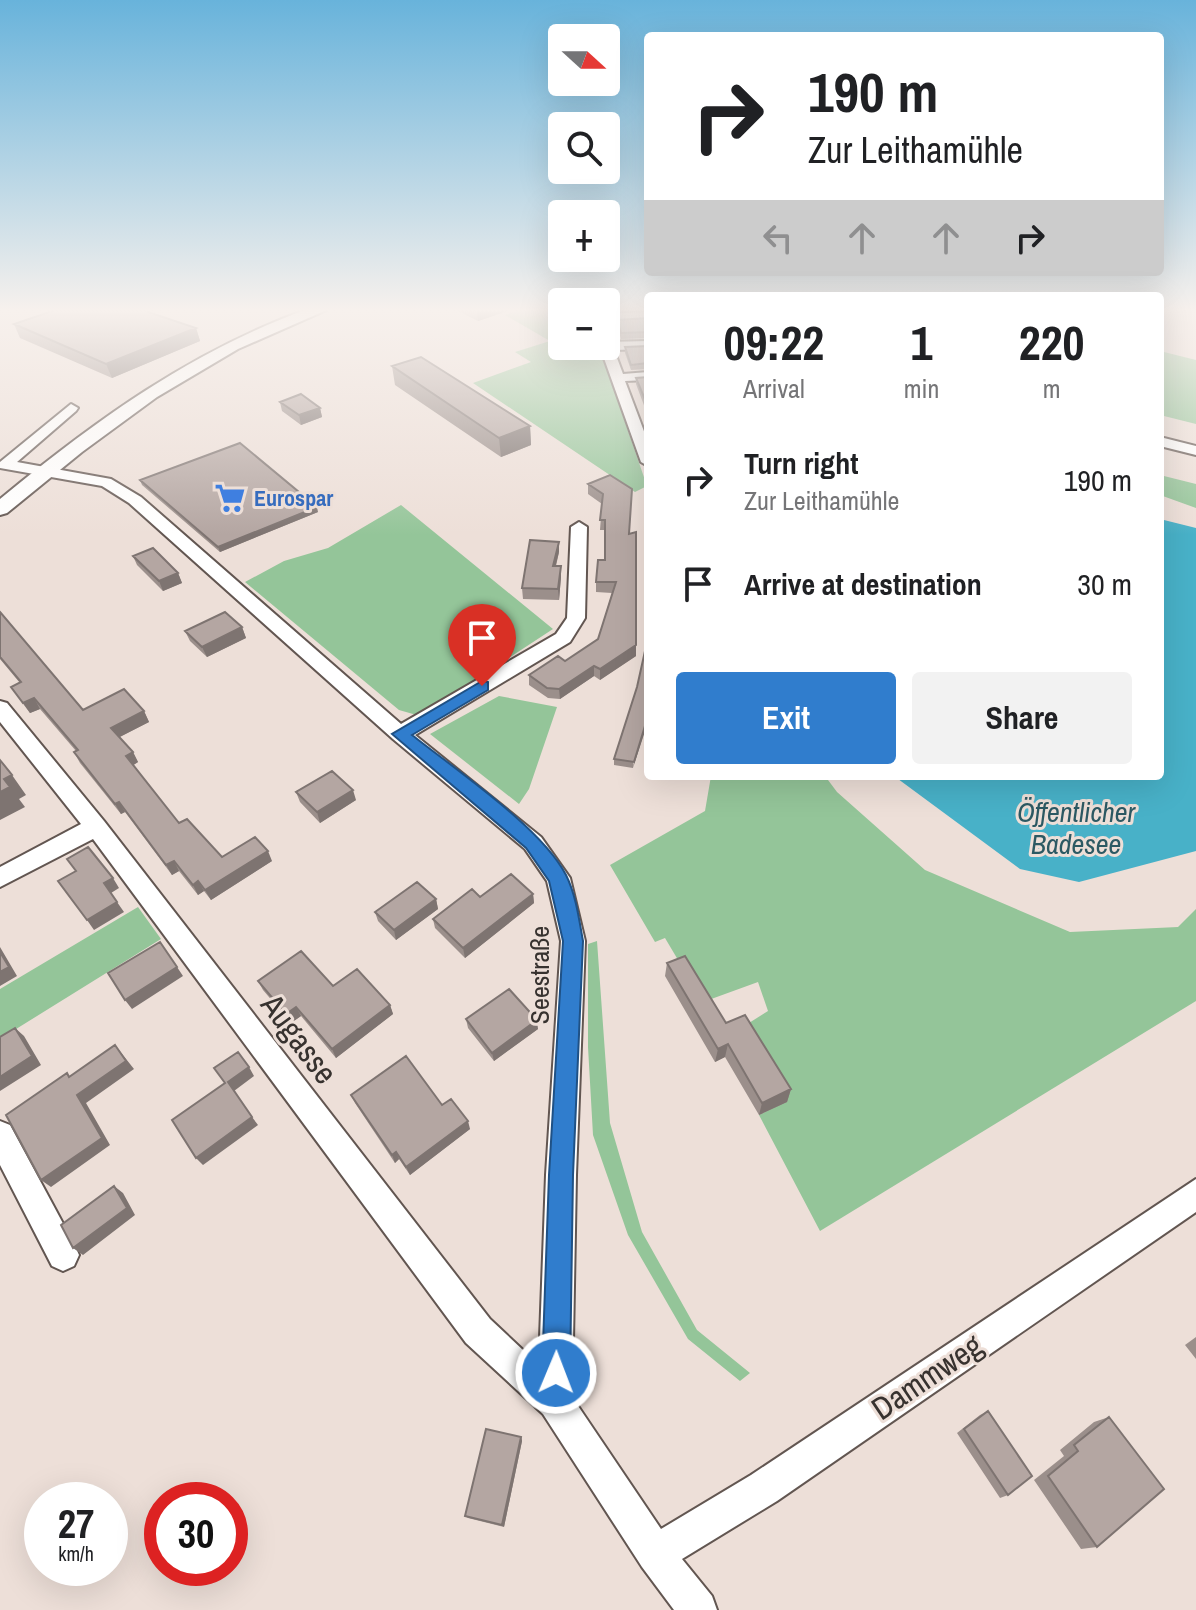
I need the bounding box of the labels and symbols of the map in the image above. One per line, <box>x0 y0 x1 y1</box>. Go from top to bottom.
north arrow <box>548 24 620 96</box>
supermarket icon: Eurospar <box>213 481 247 515</box>
place label: Eurospar <box>254 483 333 513</box>
pin <box>448 604 516 686</box>
water label: Öffentlicher Badesee <box>1017 793 1136 863</box>
street label: Seestraße <box>522 926 557 1024</box>
street label: Augasse <box>251 984 347 1092</box>
street label: Dammweg <box>863 1323 991 1429</box>
position arrow <box>514 1331 598 1415</box>
speed limit sign: 30 <box>144 1482 248 1586</box>

